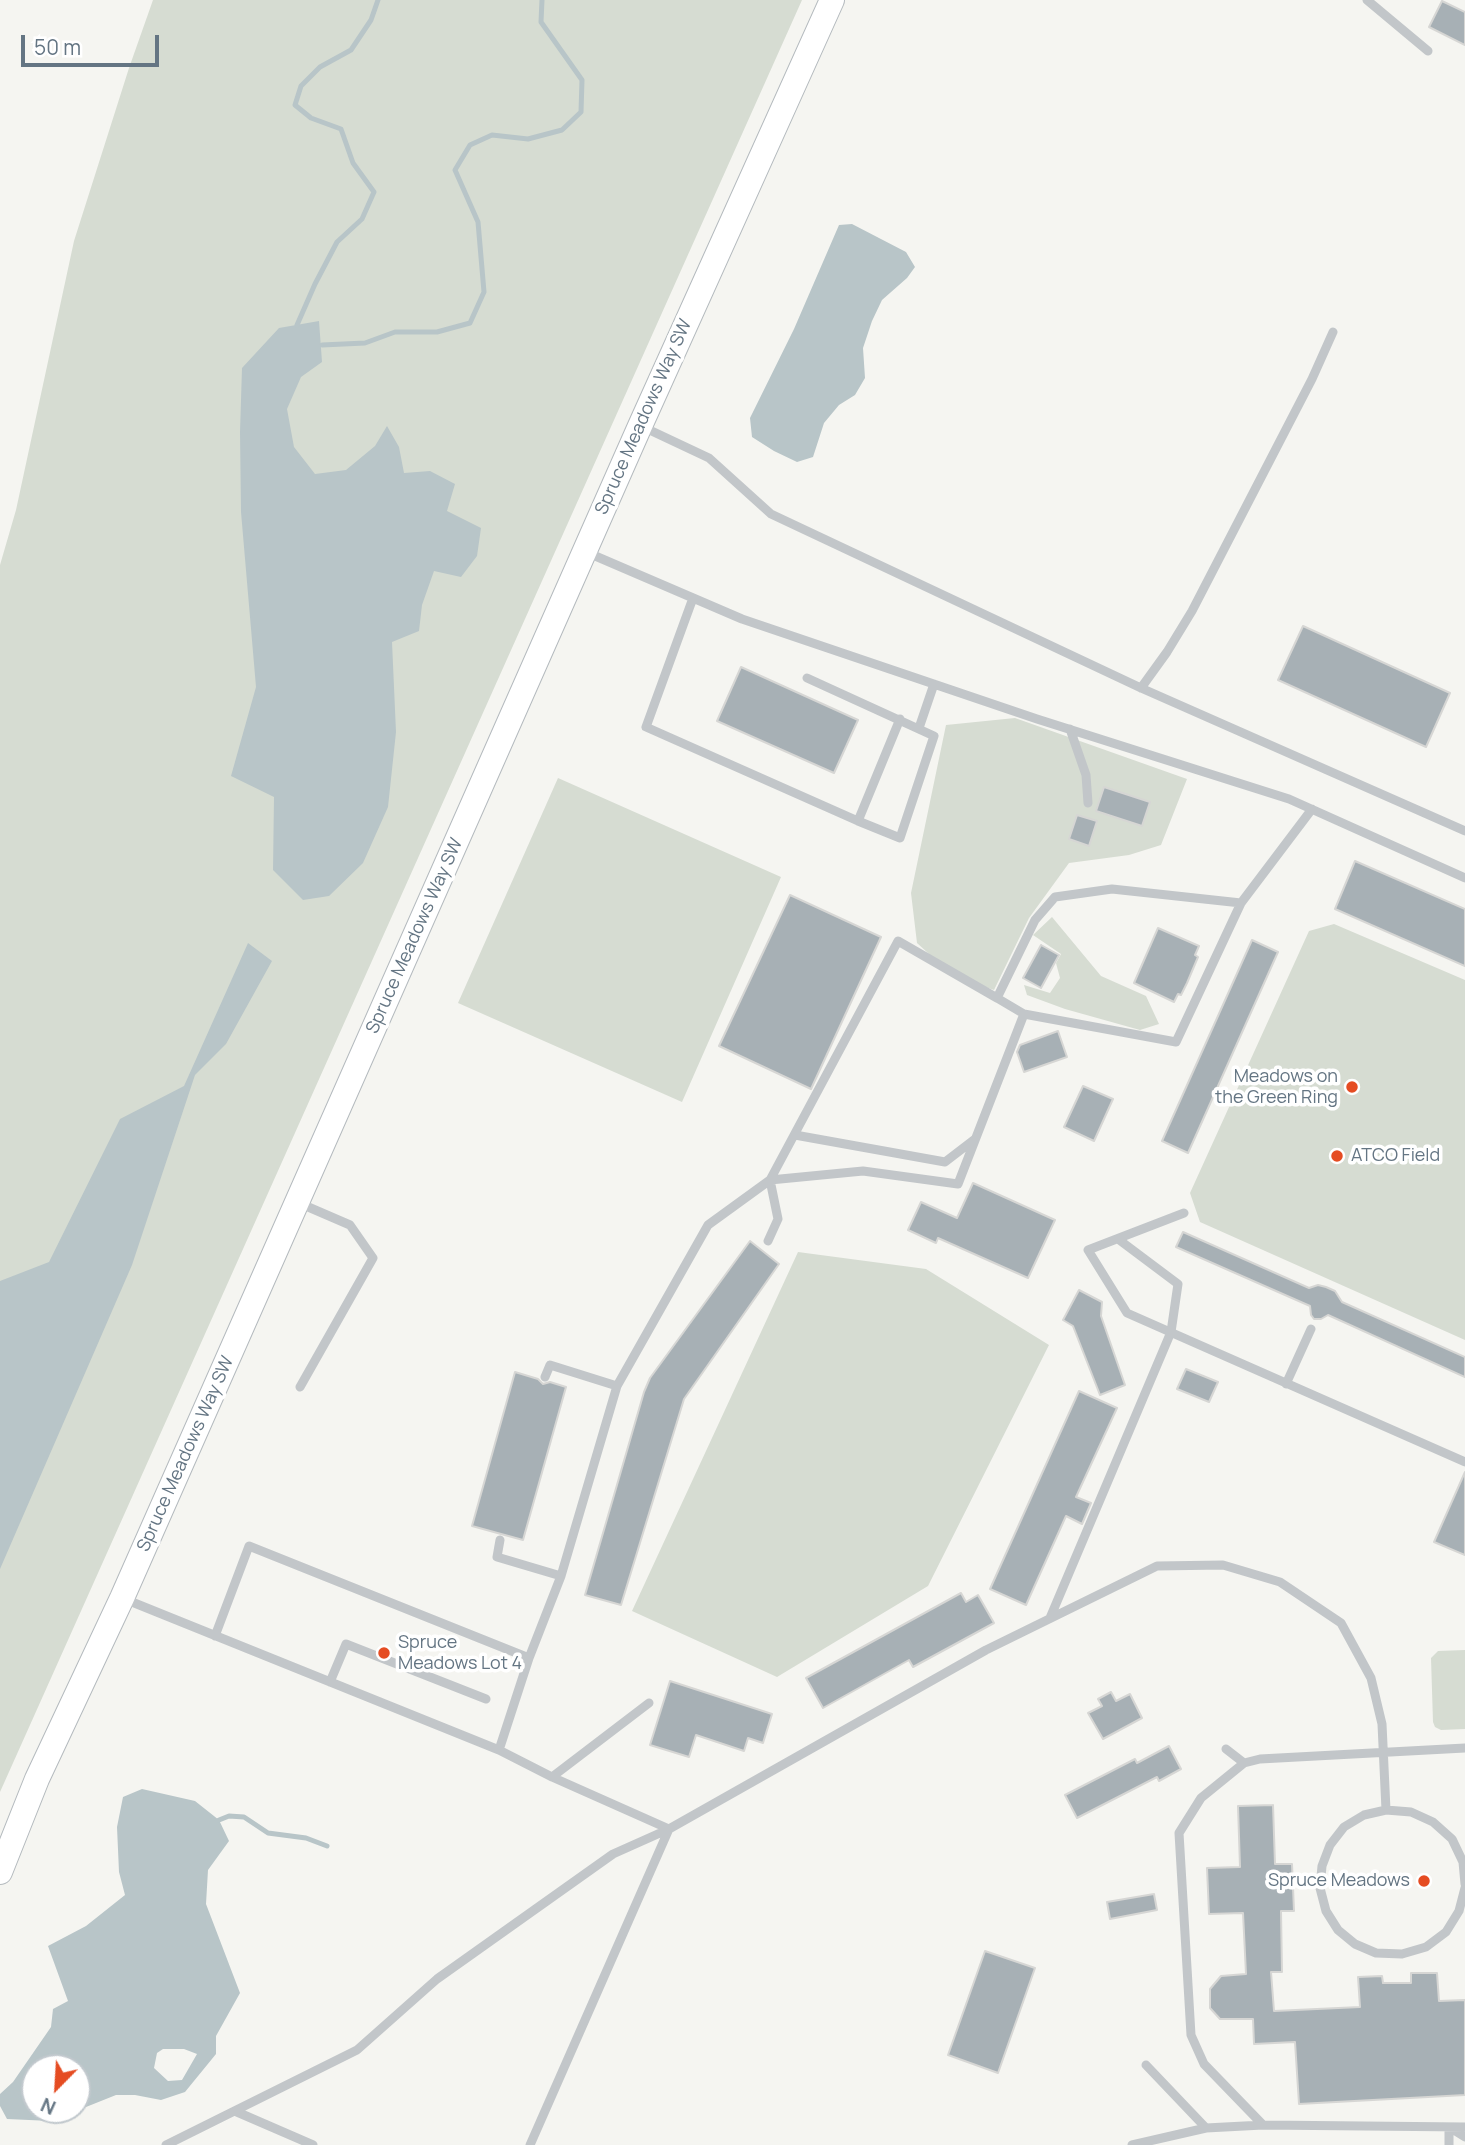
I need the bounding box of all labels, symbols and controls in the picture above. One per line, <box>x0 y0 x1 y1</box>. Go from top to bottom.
scale bar <box>24 21 163 65</box>
text: 50 m <box>34 33 81 61</box>
street label: Spruce Meadows Way SW <box>591 316 697 518</box>
street label: Spruce Meadows Way SW <box>362 835 468 1037</box>
place label: Meadows on the Green Ring <box>1215 1066 1338 1108</box>
marker: Meadows on the Green Ring <box>1344 1079 1360 1095</box>
place label: ATCO Field <box>1351 1145 1440 1167</box>
marker: ATCO Field <box>1329 1148 1345 1164</box>
street label: Spruce Meadows Way SW <box>133 1353 239 1555</box>
place label: Spruce Meadows Lot 4 <box>398 1632 522 1674</box>
marker: Spruce Meadows Lot 4 <box>376 1645 392 1661</box>
place label: Spruce Meadows <box>1268 1870 1410 1892</box>
marker: Spruce Meadows <box>1416 1873 1432 1889</box>
north arrow <box>21 2054 91 2124</box>
text: N <box>37 2092 60 2121</box>

